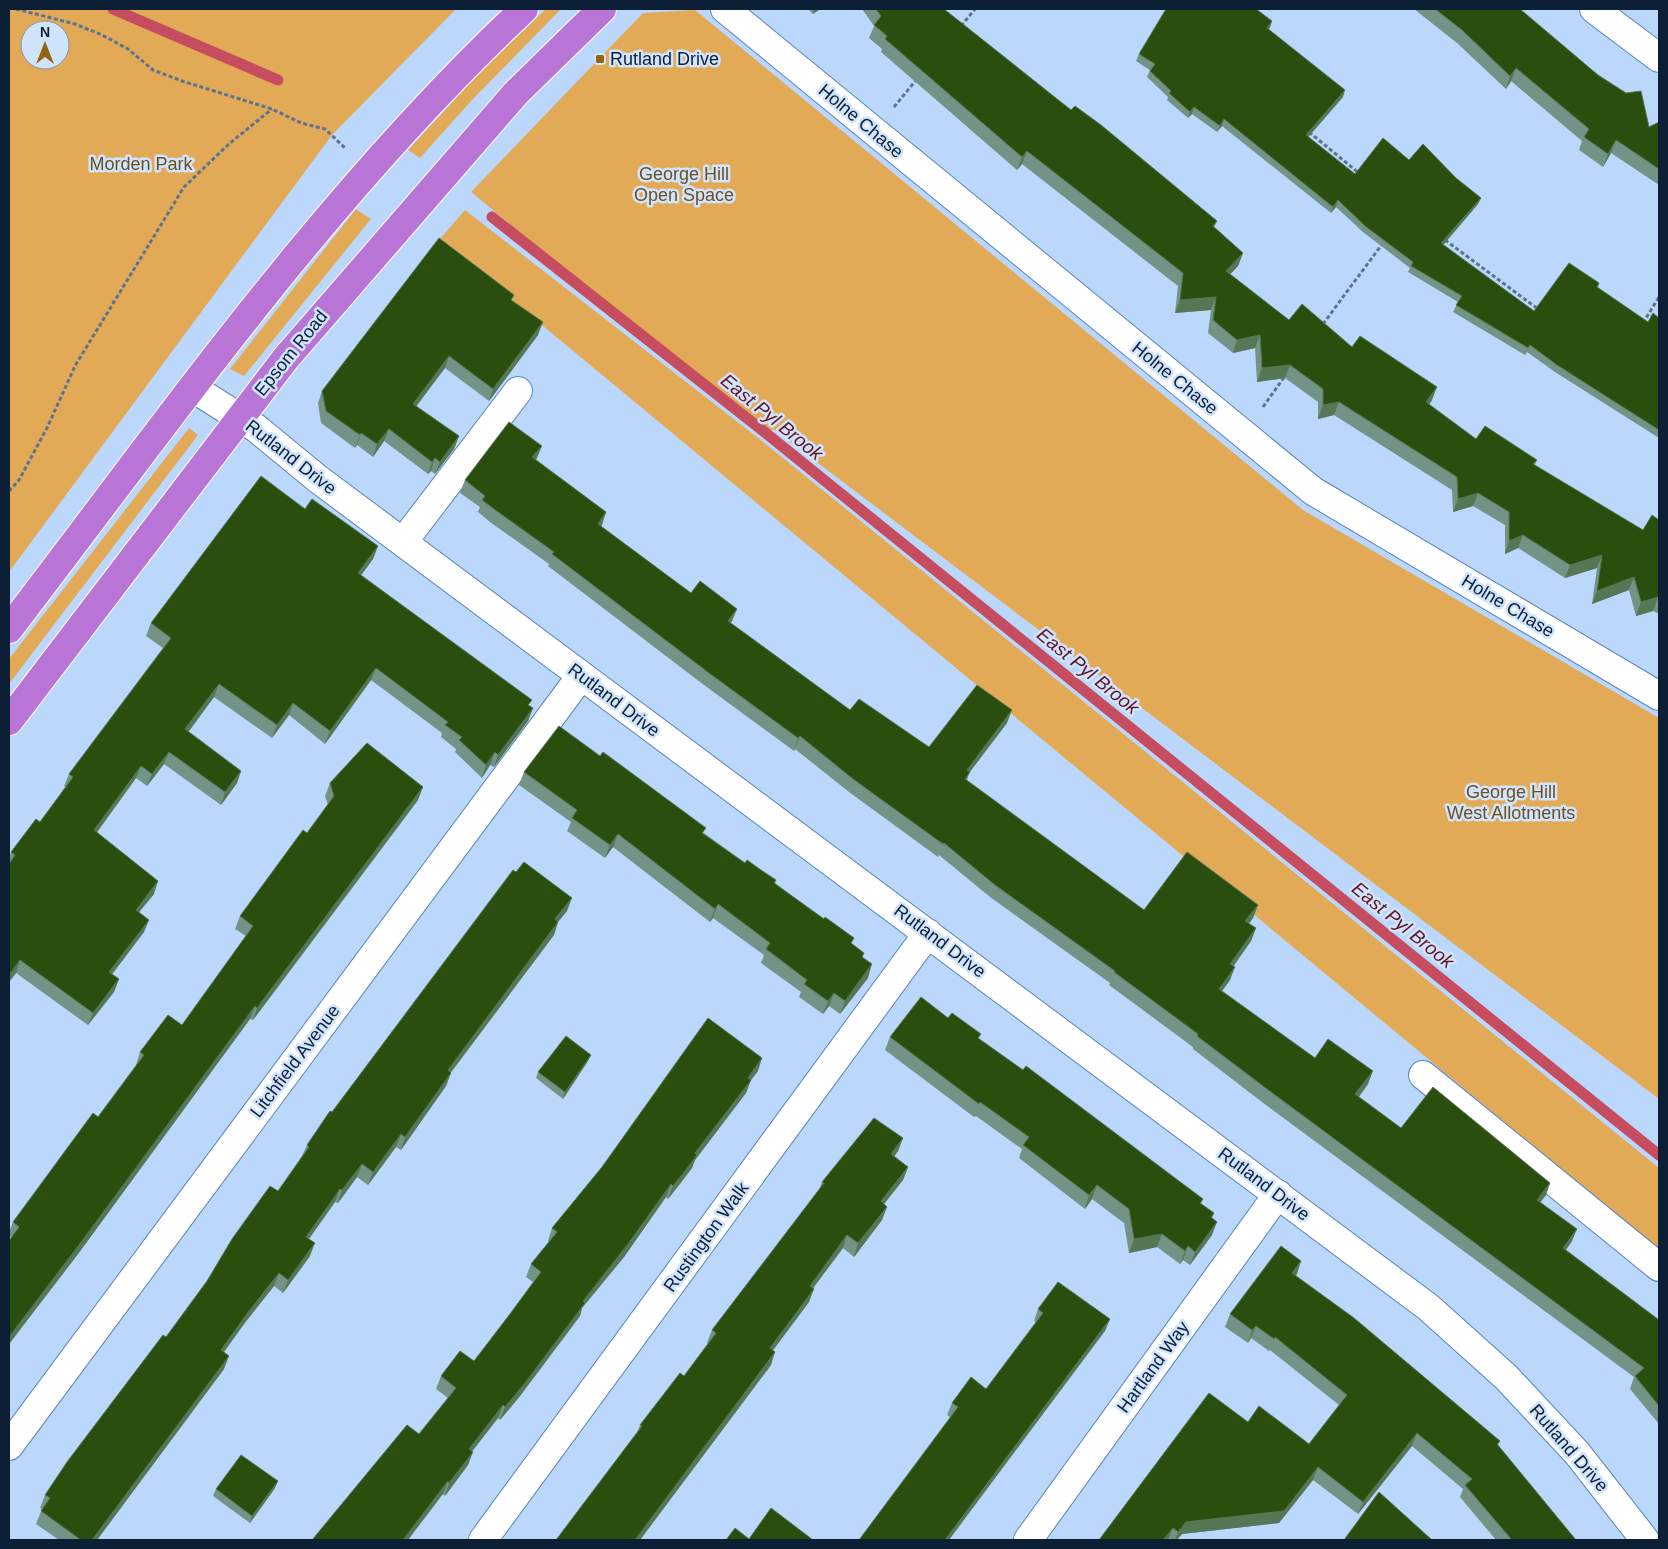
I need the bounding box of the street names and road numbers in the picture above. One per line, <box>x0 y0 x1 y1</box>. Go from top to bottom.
street label: Holne Chase <box>815 80 907 162</box>
street label: Epsom Road <box>250 306 332 400</box>
street label: Holne Chase <box>1128 337 1222 419</box>
street label: Rutland Drive <box>242 416 340 498</box>
street label: Holne Chase <box>1458 571 1558 641</box>
street label: Rutland Drive <box>564 659 664 741</box>
street label: Rutland Drive <box>890 900 990 982</box>
street label: Litchfield Avenue <box>246 1001 344 1121</box>
street label: Rutland Drive <box>1214 1143 1314 1225</box>
street label: Rustington Walk <box>660 1178 753 1296</box>
street label: Hartland Way <box>1113 1317 1193 1417</box>
street label: Rutland Drive <box>1526 1400 1612 1496</box>

